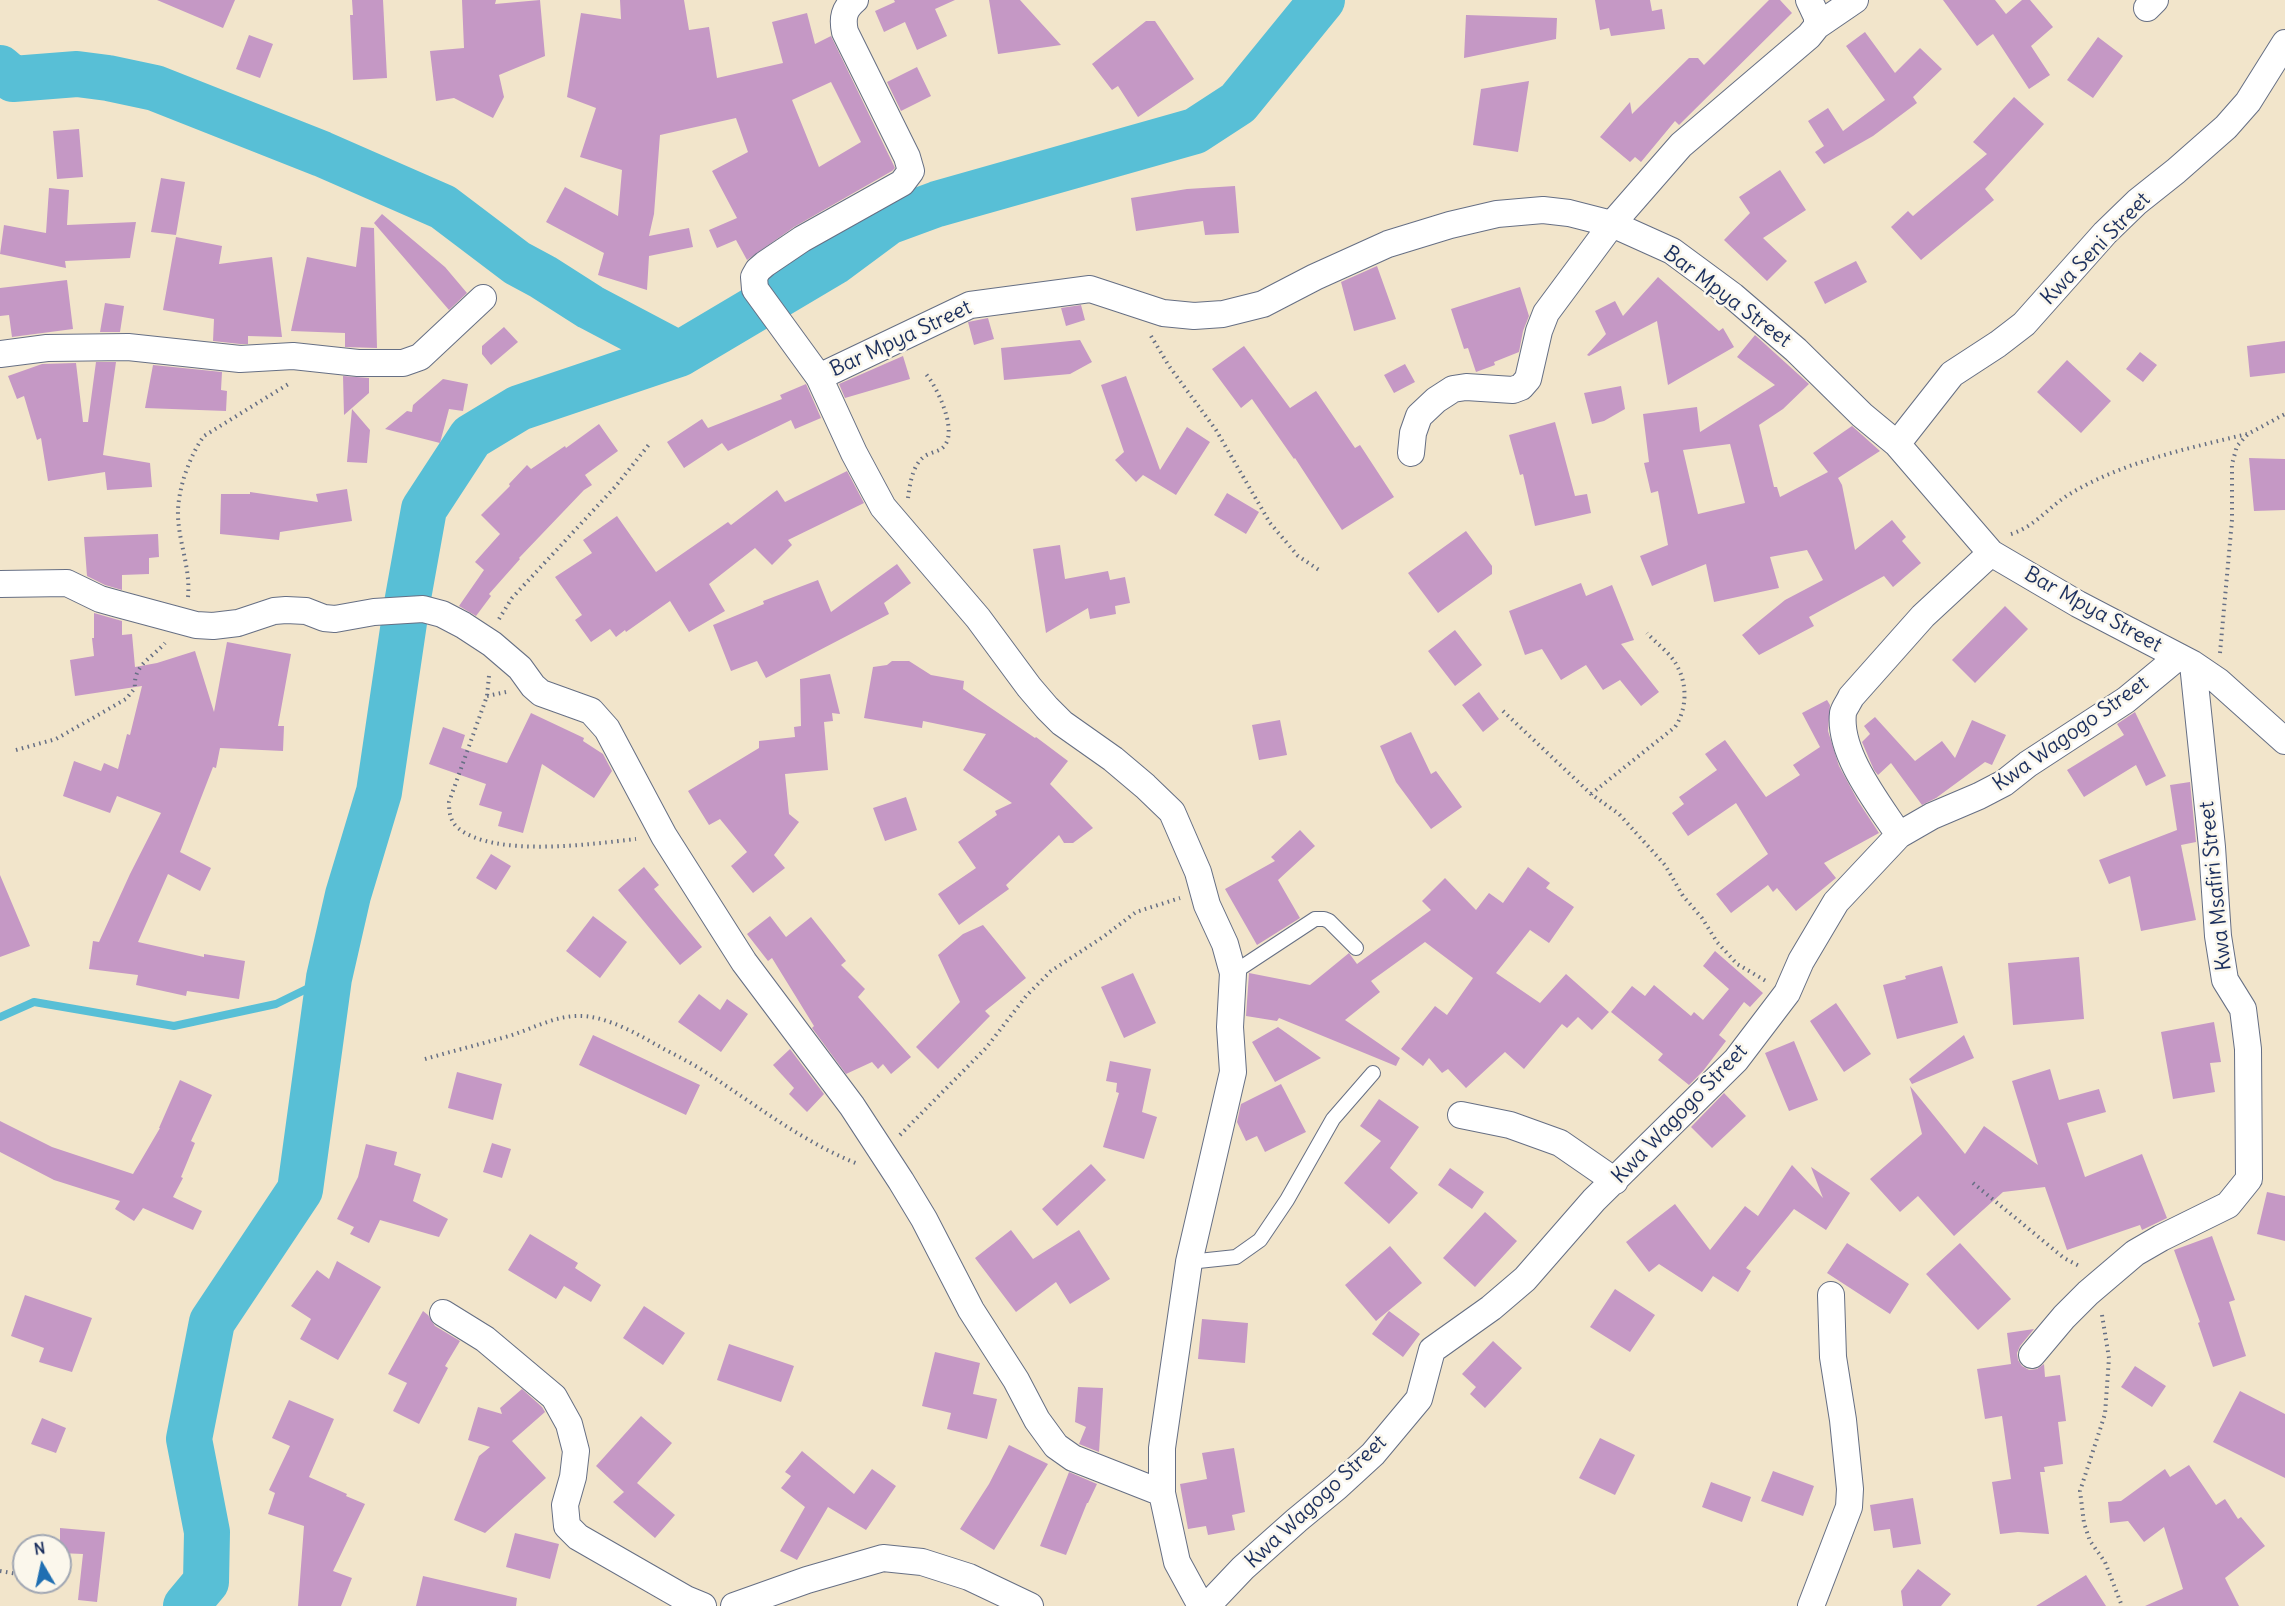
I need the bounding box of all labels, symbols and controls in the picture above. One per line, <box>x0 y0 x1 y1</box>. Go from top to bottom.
street label: Kwa Seni Street <box>2036 187 2156 311</box>
street label: Bar Mpya Street <box>1658 241 1796 353</box>
street label: Bar Mpya Street <box>826 295 976 383</box>
street label: Bar Mpya Street <box>2020 562 2166 658</box>
street label: Kwa Wagogo Street <box>1988 671 2154 797</box>
street label: Kwa Msafiri Street <box>2195 800 2237 972</box>
street label: Kwa Wagogo Street <box>1607 1039 1753 1189</box>
street label: Kwa Wagogo Street <box>1240 1430 1392 1574</box>
north arrow <box>12 1534 72 1594</box>
text: N <box>32 1537 47 1559</box>

